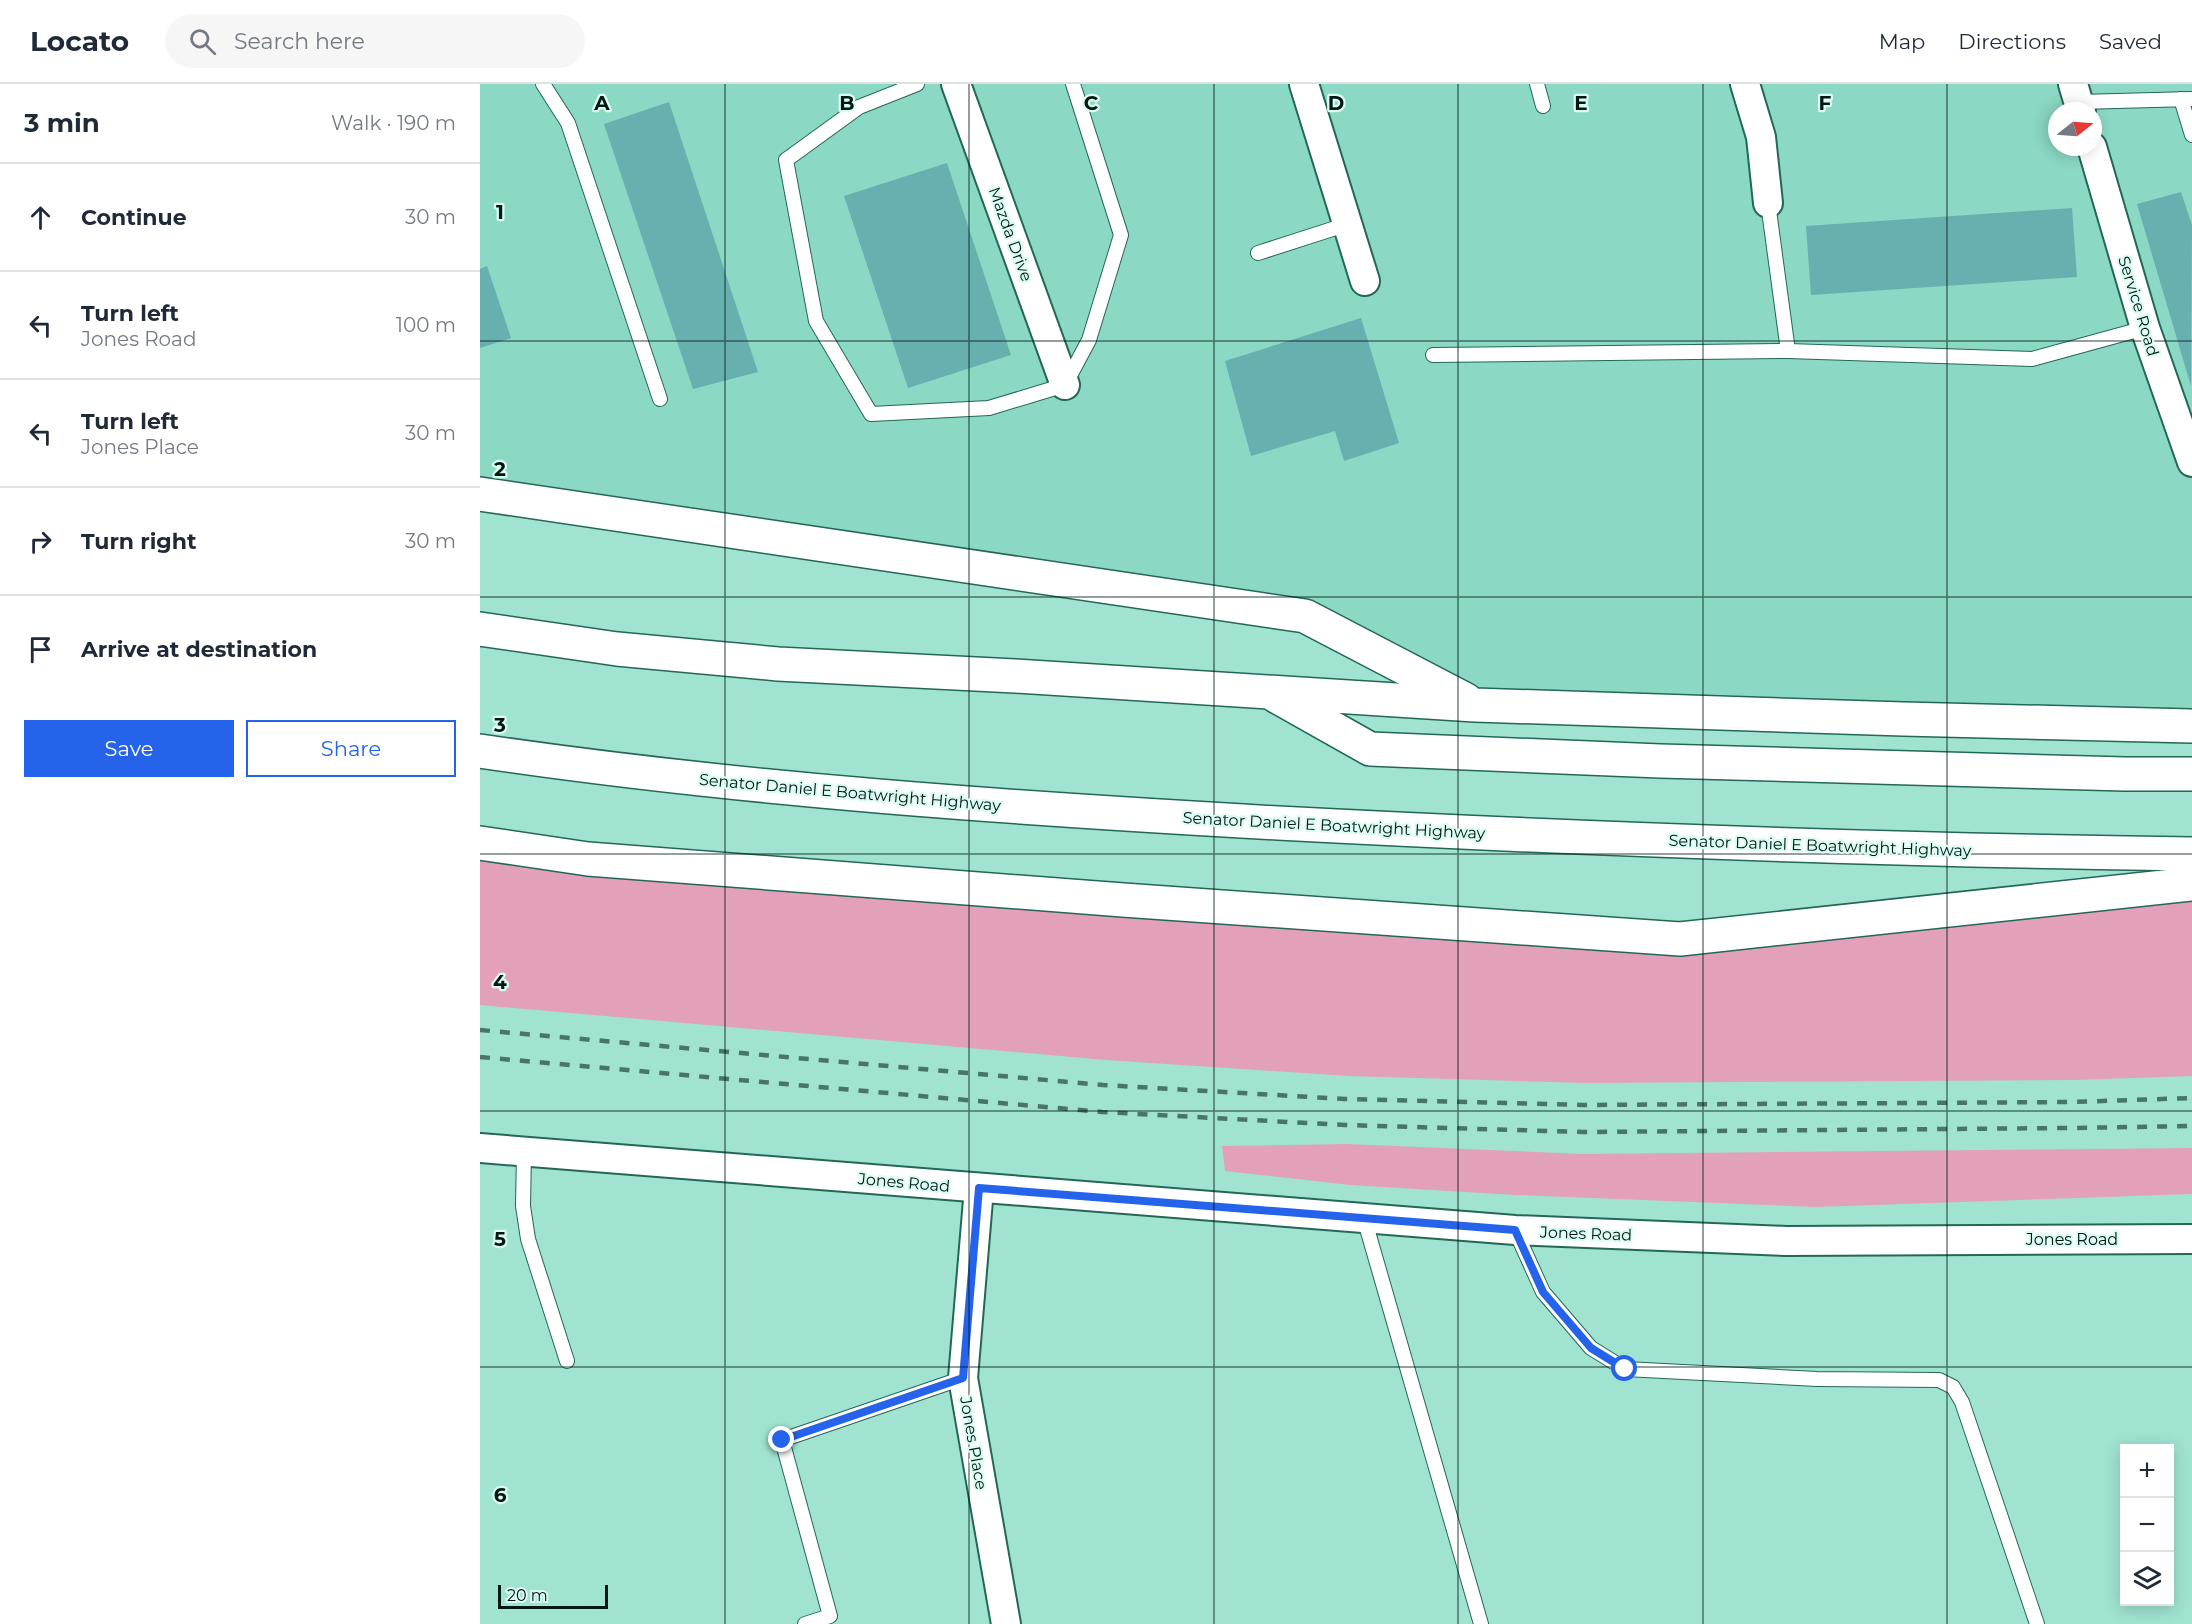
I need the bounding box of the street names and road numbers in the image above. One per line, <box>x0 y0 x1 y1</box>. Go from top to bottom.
street label: Mazda Drive <box>985 184 1036 284</box>
street label: Service Road <box>2114 254 2163 359</box>
street label: Senator Daniel E Boatwright Highway <box>698 770 1002 815</box>
street label: Senator Daniel E Boatwright Highway <box>1182 808 1486 843</box>
street label: Senator Daniel E Boatwright Highway <box>1668 831 1972 860</box>
street label: Jones Road <box>856 1169 951 1196</box>
street label: Jones Road <box>1538 1222 1632 1245</box>
street label: Jones Road <box>2025 1230 2118 1249</box>
street label: Jones Place <box>956 1394 991 1491</box>

